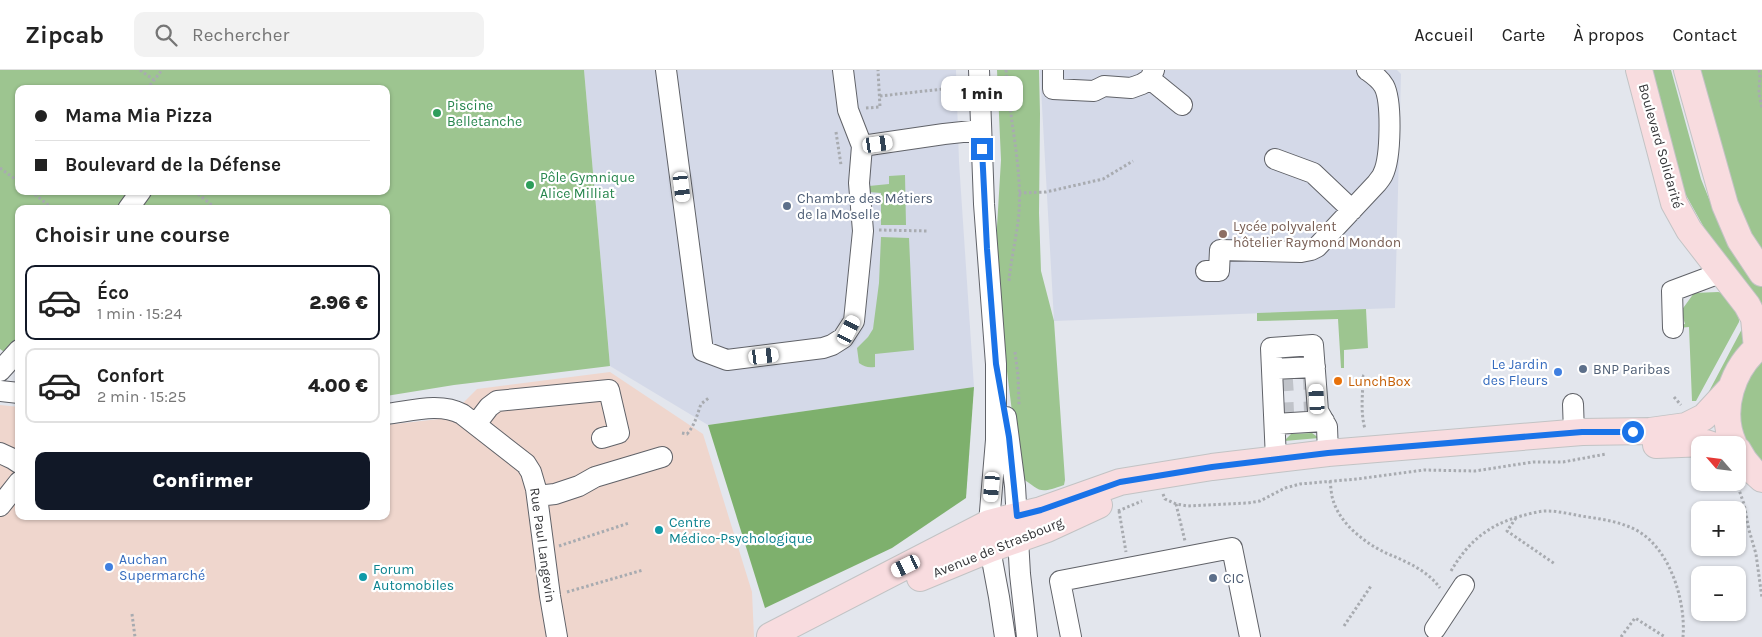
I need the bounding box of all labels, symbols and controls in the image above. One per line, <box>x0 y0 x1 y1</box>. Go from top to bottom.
search box <box>134 12 484 57</box>
text: Zipcab <box>25 21 104 49</box>
icon: search <box>152 21 180 49</box>
text: Rechercher <box>192 24 289 46</box>
text: Accueil <box>1414 24 1474 46</box>
text: Carte <box>1502 24 1545 46</box>
text: À propos <box>1573 24 1645 46</box>
text: Contact <box>1673 24 1737 46</box>
callout: 1 min <box>941 77 1023 112</box>
street label: Boulevard Solidarité <box>1635 82 1687 211</box>
text: 1 min <box>961 84 1003 103</box>
place label: Piscine Belletanche <box>447 97 522 130</box>
text: Mama Mia Pizza <box>65 105 213 127</box>
marker: Piscine Belletanche <box>431 107 443 119</box>
car <box>862 134 893 154</box>
route end <box>971 138 993 160</box>
text: Boulevard de la Défense <box>65 154 281 176</box>
place label: Pôle Gymnique Alice Milliat <box>540 169 635 202</box>
car <box>672 171 691 203</box>
marker: Pôle Gymnique Alice Milliat <box>524 179 536 191</box>
place label: Chambre des Métiers de la Moselle <box>797 190 933 223</box>
marker: Chambre des Métiers de la Moselle <box>781 200 793 212</box>
place label: Lycée polyvalent hôtelier Raymond Mondon <box>1233 218 1401 251</box>
text: Choisir une course <box>35 222 230 248</box>
marker: Lycée polyvalent hôtelier Raymond Mondon <box>1217 228 1229 240</box>
icon: car <box>37 280 82 325</box>
text: Éco <box>97 282 129 304</box>
text: 2.96 € <box>309 292 368 314</box>
text: 1 min · 15:24 <box>97 304 182 323</box>
car <box>835 313 862 347</box>
car <box>748 347 779 365</box>
place label: Le Jardin des Fleurs <box>1482 356 1548 389</box>
place label: BNP Paribas <box>1593 361 1670 378</box>
icon: car <box>37 363 82 408</box>
marker: BNP Paribas <box>1577 363 1589 375</box>
text: Confort <box>97 365 164 387</box>
marker: Le Jardin des Fleurs <box>1552 366 1564 378</box>
place label: LunchBox <box>1348 373 1411 390</box>
text: 4.00 € <box>308 375 368 397</box>
marker: LunchBox <box>1332 375 1344 387</box>
car <box>1308 384 1325 414</box>
text: 2 min · 15:25 <box>97 387 186 406</box>
route start <box>1622 421 1644 443</box>
north arrow <box>1691 436 1746 491</box>
map controls <box>1691 436 1746 621</box>
button: Confirmer <box>35 452 370 510</box>
car <box>983 471 1000 503</box>
street label: Rue Paul Langevin <box>526 486 559 604</box>
button: + <box>1691 501 1746 556</box>
street label: Avenue de Strasbourg <box>930 513 1066 581</box>
place label: Centre Médico-Psychologique <box>669 514 812 547</box>
marker: Centre Médico-Psychologique <box>653 524 665 536</box>
place label: Auchan Supermarché <box>119 551 205 584</box>
car <box>889 553 922 579</box>
marker: Auchan Supermarché <box>103 561 115 573</box>
place label: Forum Automobiles <box>373 561 454 594</box>
button: − <box>1691 566 1746 621</box>
place label: CIC <box>1223 570 1244 587</box>
marker: Forum Automobiles <box>357 571 369 583</box>
marker: CIC <box>1207 572 1219 584</box>

